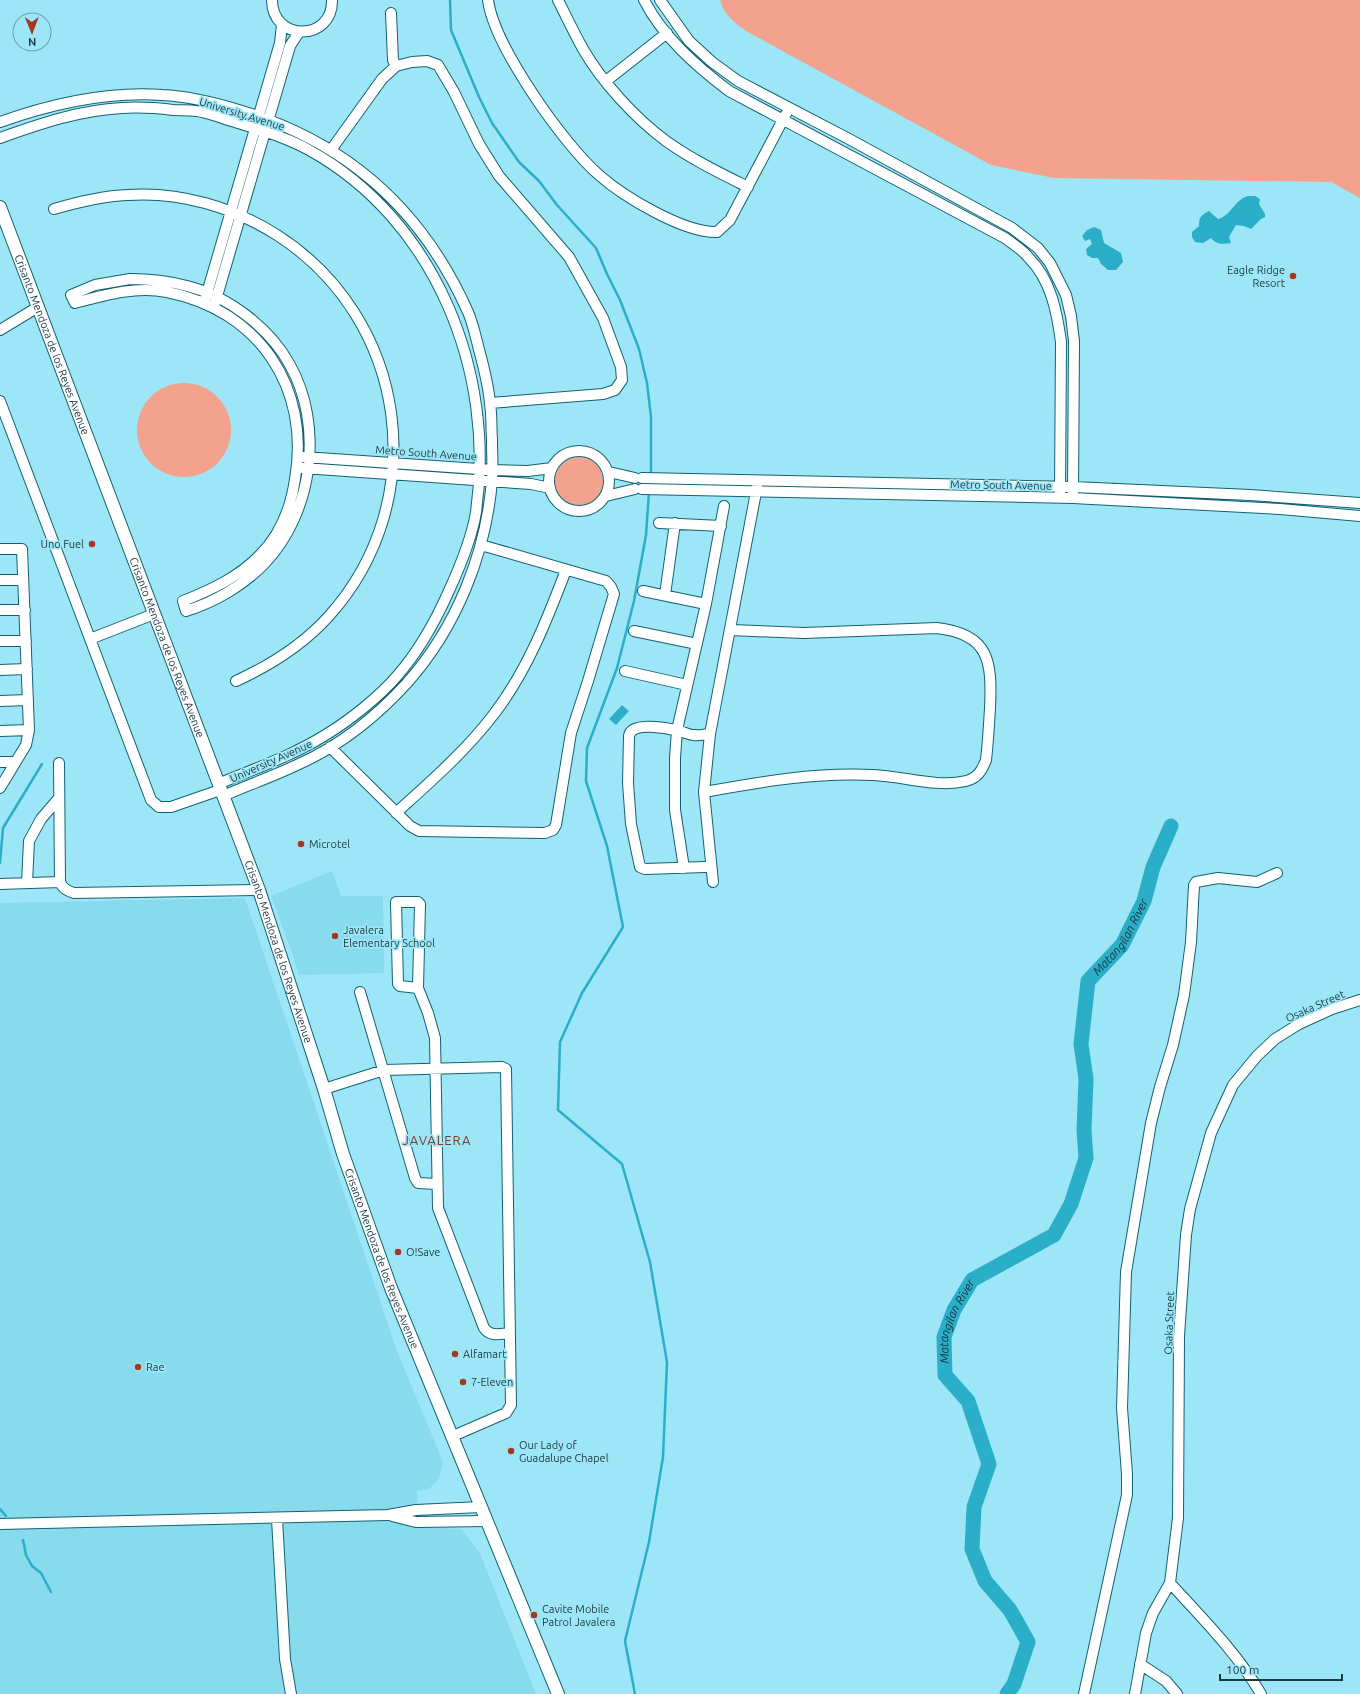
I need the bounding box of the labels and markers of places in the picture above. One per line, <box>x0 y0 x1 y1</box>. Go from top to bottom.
place label: Eagle Ridge Resort <box>1227 264 1286 289</box>
marker: Eagle Ridge Resort <box>1288 271 1298 281</box>
place label: Uno Fuel <box>40 538 84 550</box>
marker: Uno Fuel <box>87 539 97 549</box>
place label: Microtel <box>309 838 350 850</box>
marker: Microtel <box>296 839 306 849</box>
place label: Javalera Elementary School <box>343 924 435 949</box>
marker: Javalera Elementary School <box>330 931 340 941</box>
place label: O!Save <box>406 1246 440 1258</box>
marker: O!Save <box>393 1247 403 1257</box>
place label: Alfamart <box>463 1348 507 1360</box>
marker: Alfamart <box>450 1349 460 1359</box>
place label: Rae <box>146 1361 165 1373</box>
marker: Rae <box>133 1362 143 1372</box>
place label: 7-Eleven <box>471 1376 513 1388</box>
marker: 7-Eleven <box>458 1377 468 1387</box>
place label: Our Lady of Guadalupe Chapel <box>519 1439 609 1464</box>
marker: Our Lady of Guadalupe Chapel <box>506 1446 516 1456</box>
place label: Cavite Mobile Patrol Javalera <box>542 1603 615 1628</box>
marker: Cavite Mobile Patrol Javalera <box>529 1610 539 1620</box>

